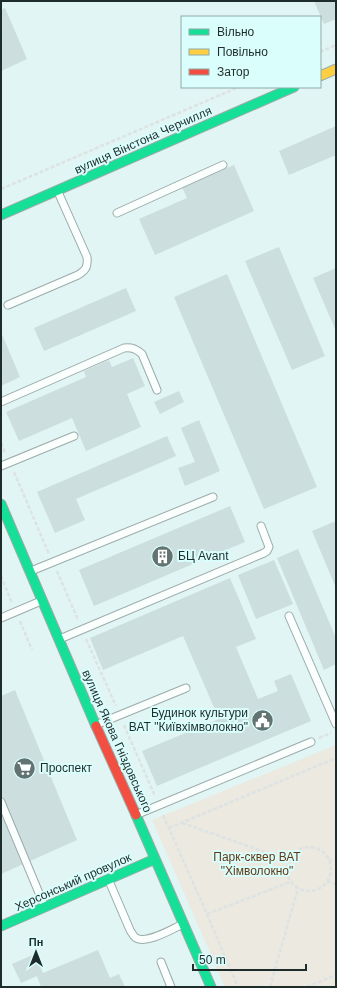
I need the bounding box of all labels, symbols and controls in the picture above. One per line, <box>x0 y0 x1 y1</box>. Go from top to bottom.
legend <box>181 16 321 88</box>
text: Вільно <box>217 25 255 39</box>
text: Повільно <box>217 45 268 59</box>
text: Затор <box>217 65 250 79</box>
street label: вулиця Вінстона Черчилля <box>72 103 214 177</box>
building icon: БЦ Avant <box>149 543 175 569</box>
place label: БЦ Avant <box>178 549 229 563</box>
street label: вулиця Якова Гніздовського <box>79 668 155 815</box>
place label: Будинок культури ВАТ "Київхімволокно" <box>129 706 248 734</box>
public building icon: Будинок культури ВАТ "Київхімволокно" <box>250 707 276 733</box>
supermarket icon: Проспект <box>11 755 37 781</box>
place label: Проспект <box>40 761 93 775</box>
street label: Херсонський провулок <box>13 850 134 914</box>
park label: Парк-сквер ВАТ "Хімволокно" <box>213 850 301 878</box>
north arrow <box>16 932 56 972</box>
text: Пн <box>29 936 43 948</box>
scale bar <box>193 946 306 972</box>
text: 50 m <box>199 953 226 967</box>

